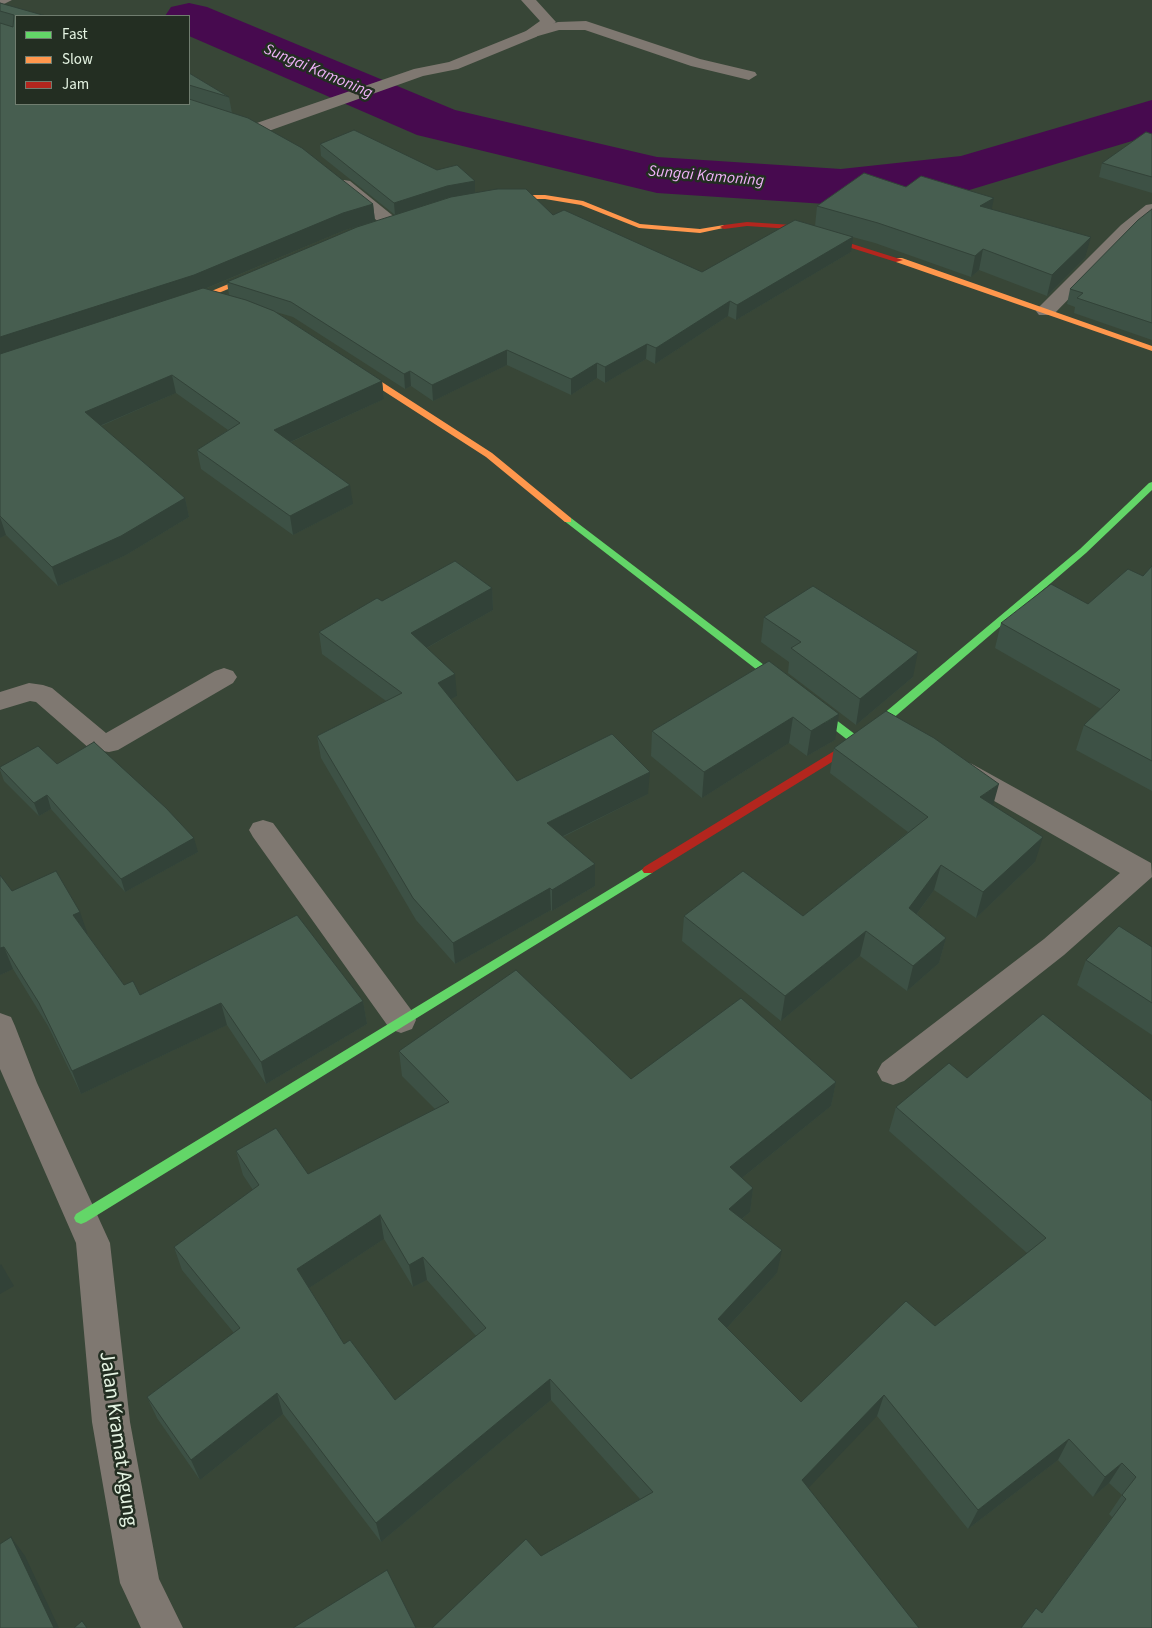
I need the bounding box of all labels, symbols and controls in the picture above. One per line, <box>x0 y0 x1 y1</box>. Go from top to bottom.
legend <box>15 15 190 105</box>
text: Fast <box>62 24 88 45</box>
water label: Sungai Kamoning <box>261 40 375 104</box>
text: Slow <box>62 49 93 70</box>
text: Jam <box>62 74 89 95</box>
water label: Sungai Kamoning <box>647 162 765 192</box>
street label: Jalan Kramat Agung <box>92 1350 142 1528</box>

